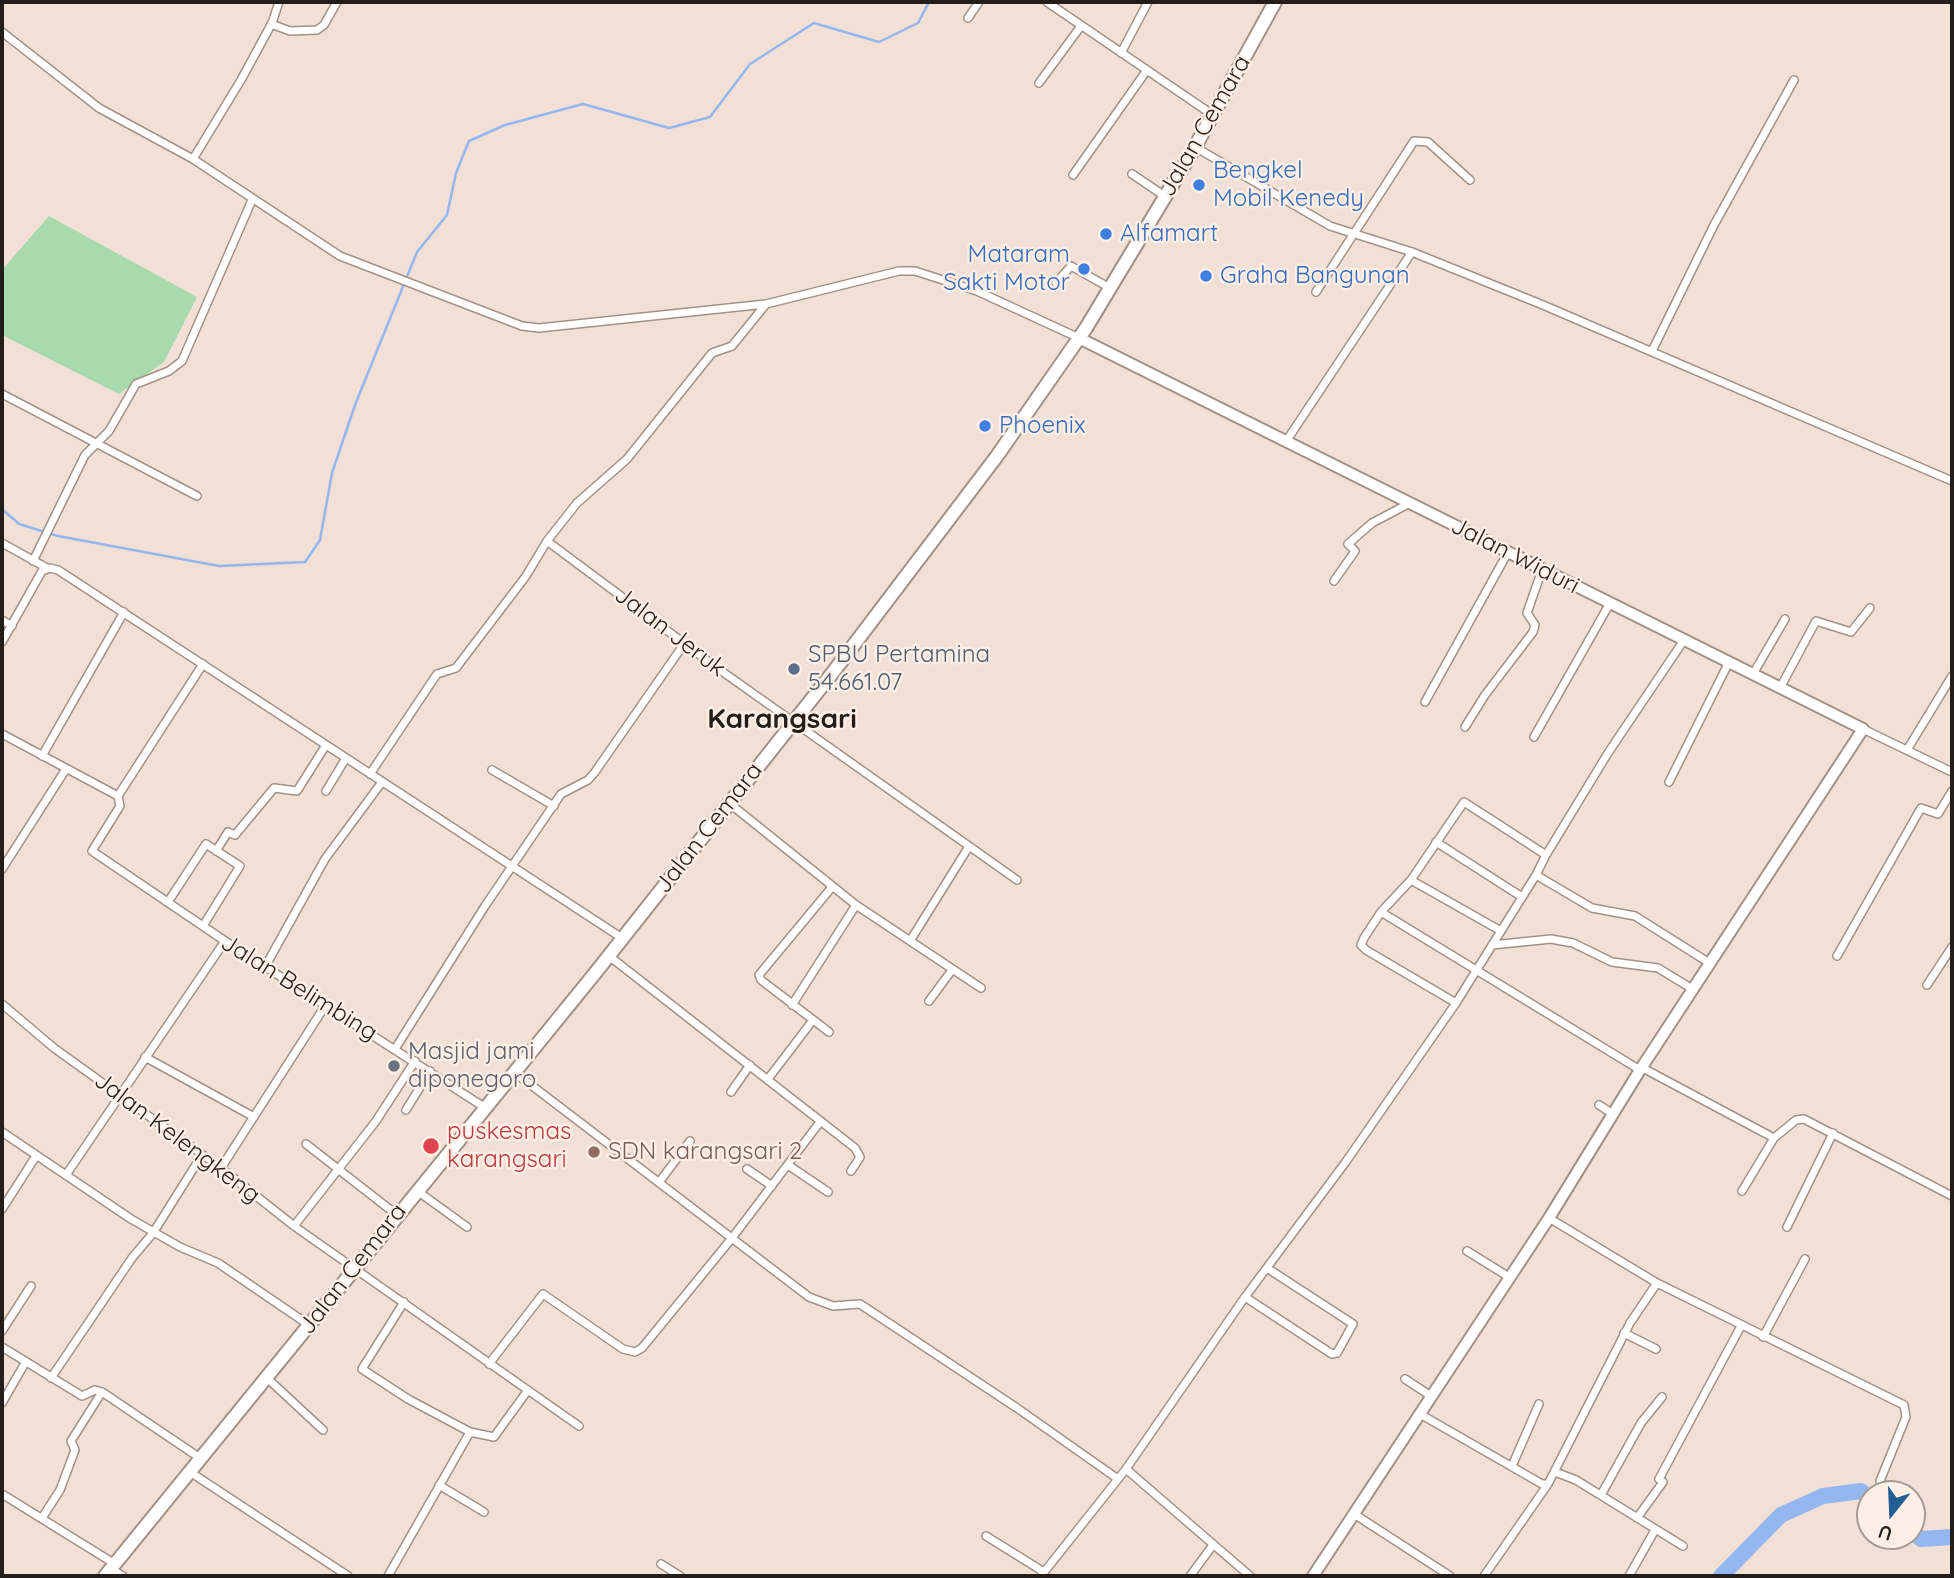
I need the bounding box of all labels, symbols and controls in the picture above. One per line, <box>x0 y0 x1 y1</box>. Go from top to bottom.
street label: Jalan Cemara <box>1153 50 1257 202</box>
place label: Bengkel Mobil Kenedy <box>1213 157 1364 213</box>
marker: Bengkel Mobil Kenedy <box>1191 177 1207 193</box>
place label: Alfamart <box>1120 220 1218 248</box>
marker: Alfamart <box>1098 226 1114 242</box>
place label: Mataram Sakti Motor <box>943 241 1070 297</box>
marker: Mataram Sakti Motor <box>1076 261 1092 277</box>
place label: Graha Bangunan <box>1220 262 1410 290</box>
marker: Graha Bangunan <box>1198 268 1214 284</box>
place label: Phoenix <box>999 412 1086 440</box>
marker: Phoenix <box>977 418 993 434</box>
street label: Jalan Widuri <box>1446 511 1584 601</box>
street label: Jalan Jeruk <box>609 581 731 683</box>
place label: SPBU Pertamina 54.661.07 <box>808 641 990 697</box>
marker: SPBU Pertamina 54.661.07 <box>786 661 802 677</box>
district label: Karangsari <box>707 703 857 737</box>
street label: Jalan Cemara <box>649 757 769 899</box>
street label: Jalan Belimbing <box>215 928 383 1048</box>
place label: Masjid jami diponegoro <box>408 1038 536 1094</box>
marker: Masjid jami diponegoro <box>386 1058 402 1074</box>
street label: Jalan Kelengkeng <box>88 1066 266 1210</box>
place label: puskesmas karangsari <box>447 1118 571 1174</box>
marker: puskesmas karangsari <box>421 1136 441 1156</box>
place label: SDN karangsari 2 <box>608 1138 802 1166</box>
marker: SDN karangsari 2 <box>586 1144 602 1160</box>
street label: Jalan Cemara <box>293 1198 413 1340</box>
north arrow <box>1856 1480 1926 1550</box>
text: U <box>1875 1520 1895 1547</box>

